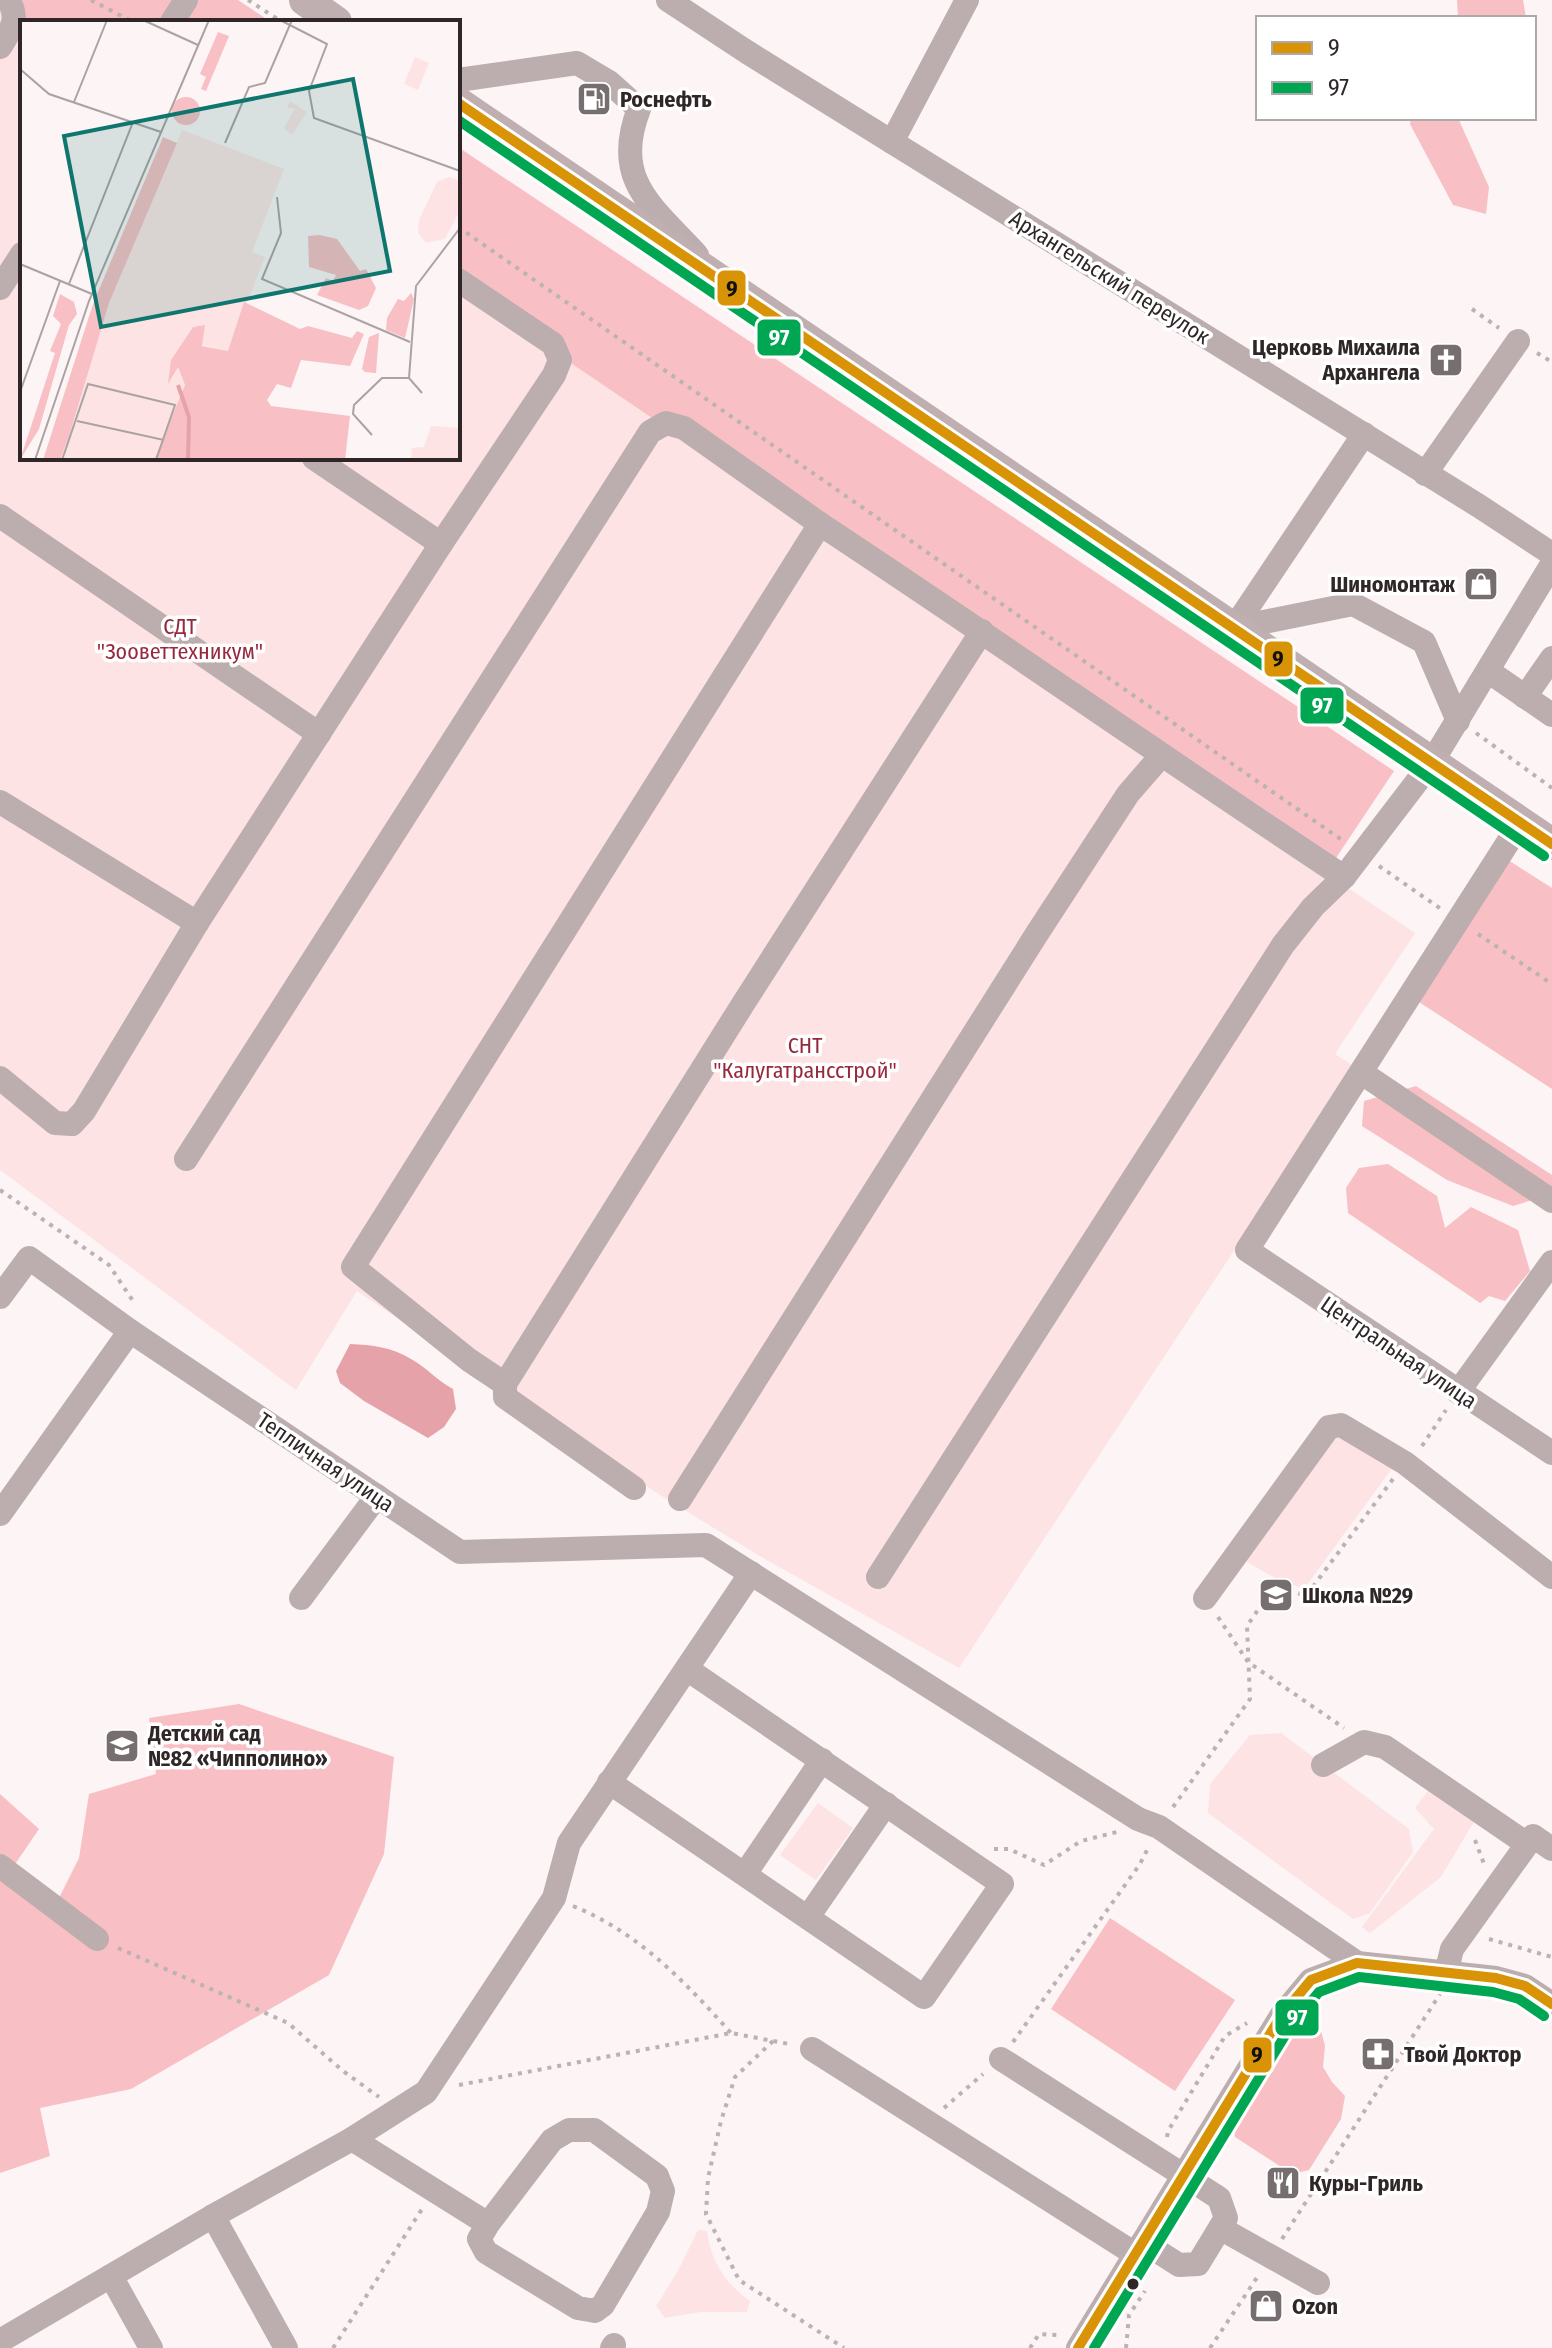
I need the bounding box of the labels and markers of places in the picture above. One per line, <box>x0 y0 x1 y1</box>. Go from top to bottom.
fuel station icon: Роснефть <box>575 80 613 118</box>
place label: Роснефть <box>620 86 712 113</box>
place label: Церковь Михаила Архангела <box>1252 334 1420 386</box>
church icon: Церковь Михаила Архангела <box>1427 341 1465 379</box>
shop icon: Шиномонтаж <box>1462 565 1500 603</box>
place label: Шиномонтаж <box>1330 571 1456 598</box>
school or university icon: Школа №29 <box>1257 1576 1295 1614</box>
place label: Школа №29 <box>1302 1582 1413 1609</box>
place label: Детский сад №82 «Чипполино» <box>147 1720 328 1772</box>
school or university icon: Детский сад №82 «Чипполино» <box>103 1727 141 1765</box>
pharmacy icon: Твой Доктор <box>1359 2035 1397 2073</box>
place label: Твой Доктор <box>1404 2041 1521 2068</box>
restaurant icon: Куры-Гриль <box>1264 2164 1302 2202</box>
place label: Куры-Гриль <box>1309 2170 1423 2197</box>
unlabelled marker <box>1125 2276 1141 2292</box>
shop icon: Ozon <box>1247 2287 1285 2325</box>
place label: Ozon <box>1292 2293 1338 2320</box>

